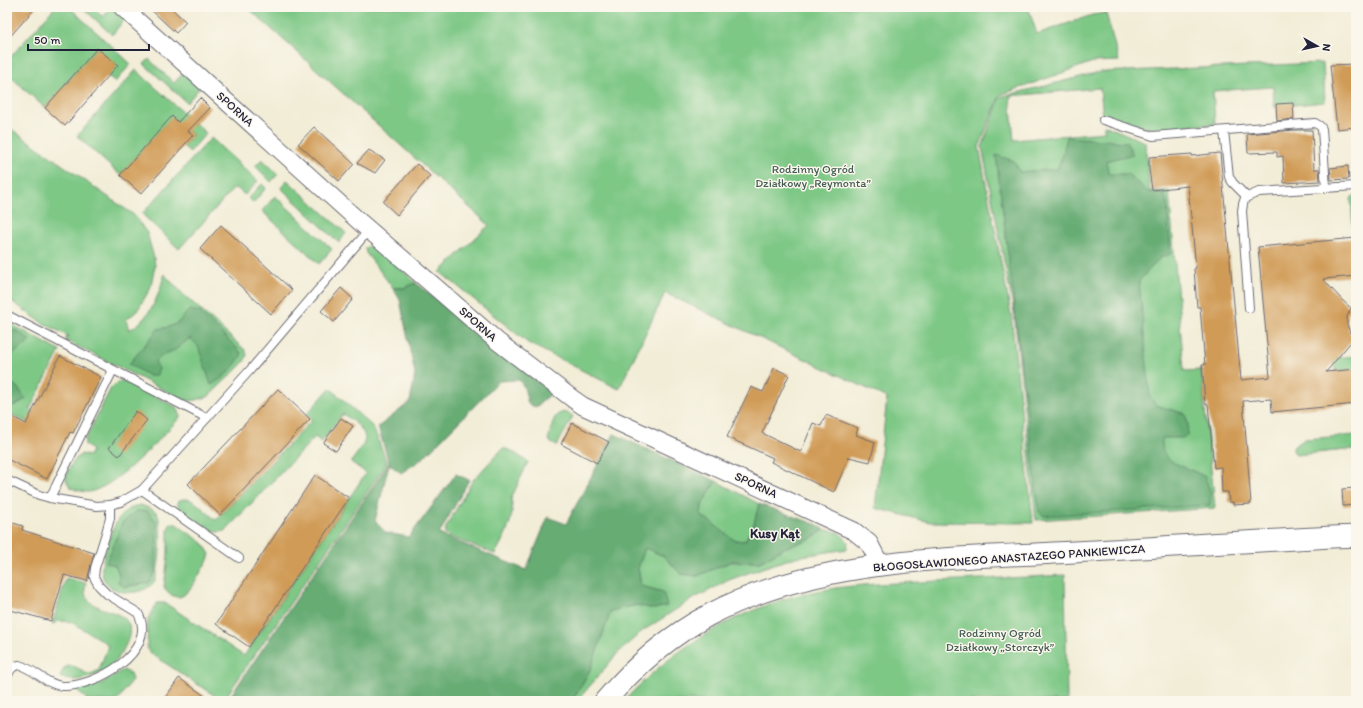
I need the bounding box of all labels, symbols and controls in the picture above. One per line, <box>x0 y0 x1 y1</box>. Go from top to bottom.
scale bar <box>28 26 149 52</box>
north arrow <box>1297 26 1337 66</box>
text: 50 m <box>34 33 60 47</box>
text: N <box>1319 43 1333 52</box>
street label: SPORNA <box>213 89 257 130</box>
park label: Rodzinny Ogród Działkowy „Reymonta” <box>755 162 871 190</box>
street label: SPORNA <box>456 304 500 344</box>
street label: SPORNA <box>732 469 780 501</box>
district label: Kusy Kąt <box>750 526 800 542</box>
street label: BŁOGOSŁAWIONEGO ANASTAZEGO PANKIEWICZA <box>872 541 1146 574</box>
park label: Rodzinny Ogród Działkowy „Storczyk” <box>946 626 1055 654</box>

